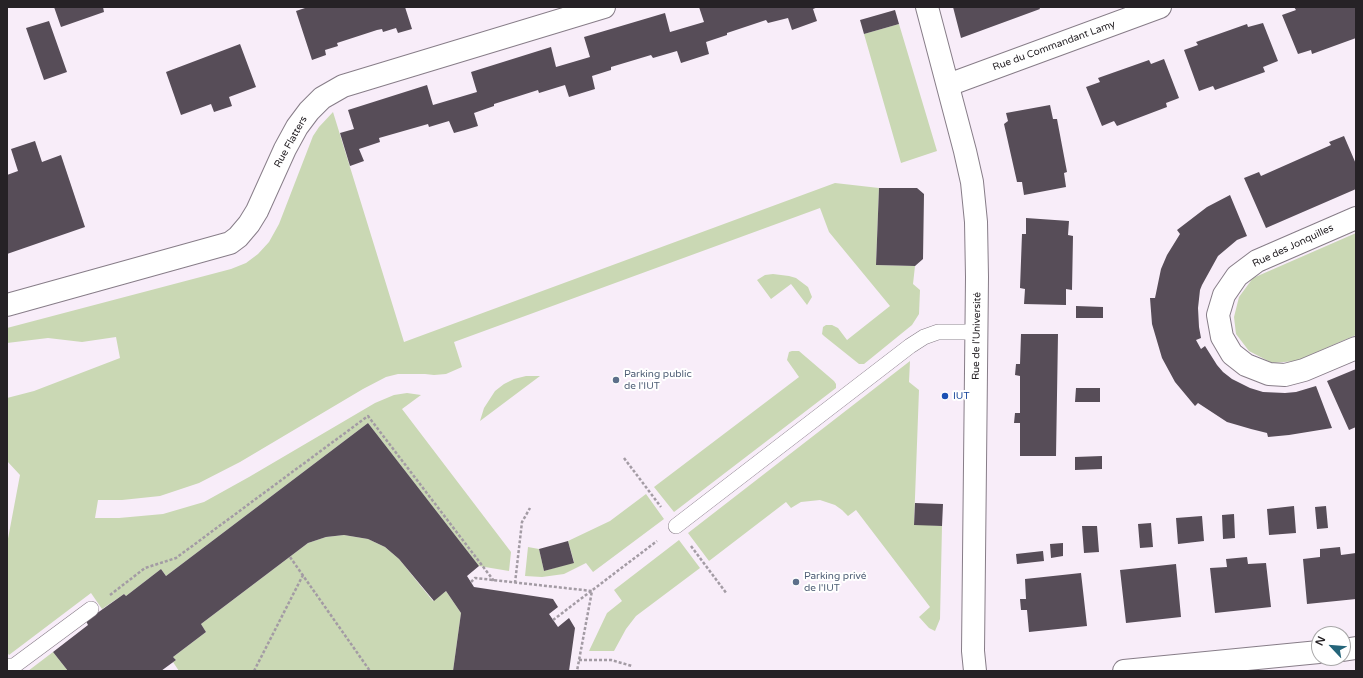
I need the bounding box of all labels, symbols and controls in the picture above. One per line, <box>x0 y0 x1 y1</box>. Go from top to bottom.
street label: Rue du Commandant Lamy <box>991 18 1117 74</box>
street label: Rue Flatters <box>272 114 310 170</box>
street label: Rue des Jonquilles <box>1251 222 1335 270</box>
street label: Rue de l'Université <box>970 292 984 380</box>
place label: Parking public de l'IUT <box>624 368 692 392</box>
marker: Parking public de l'IUT <box>611 375 621 385</box>
place label: IUT <box>953 390 970 402</box>
marker: IUT <box>940 391 950 401</box>
place label: Parking privé de l'IUT <box>804 570 866 594</box>
marker: Parking privé de l'IUT <box>791 577 801 587</box>
north arrow <box>1311 626 1351 666</box>
text: N <box>1313 634 1328 648</box>

